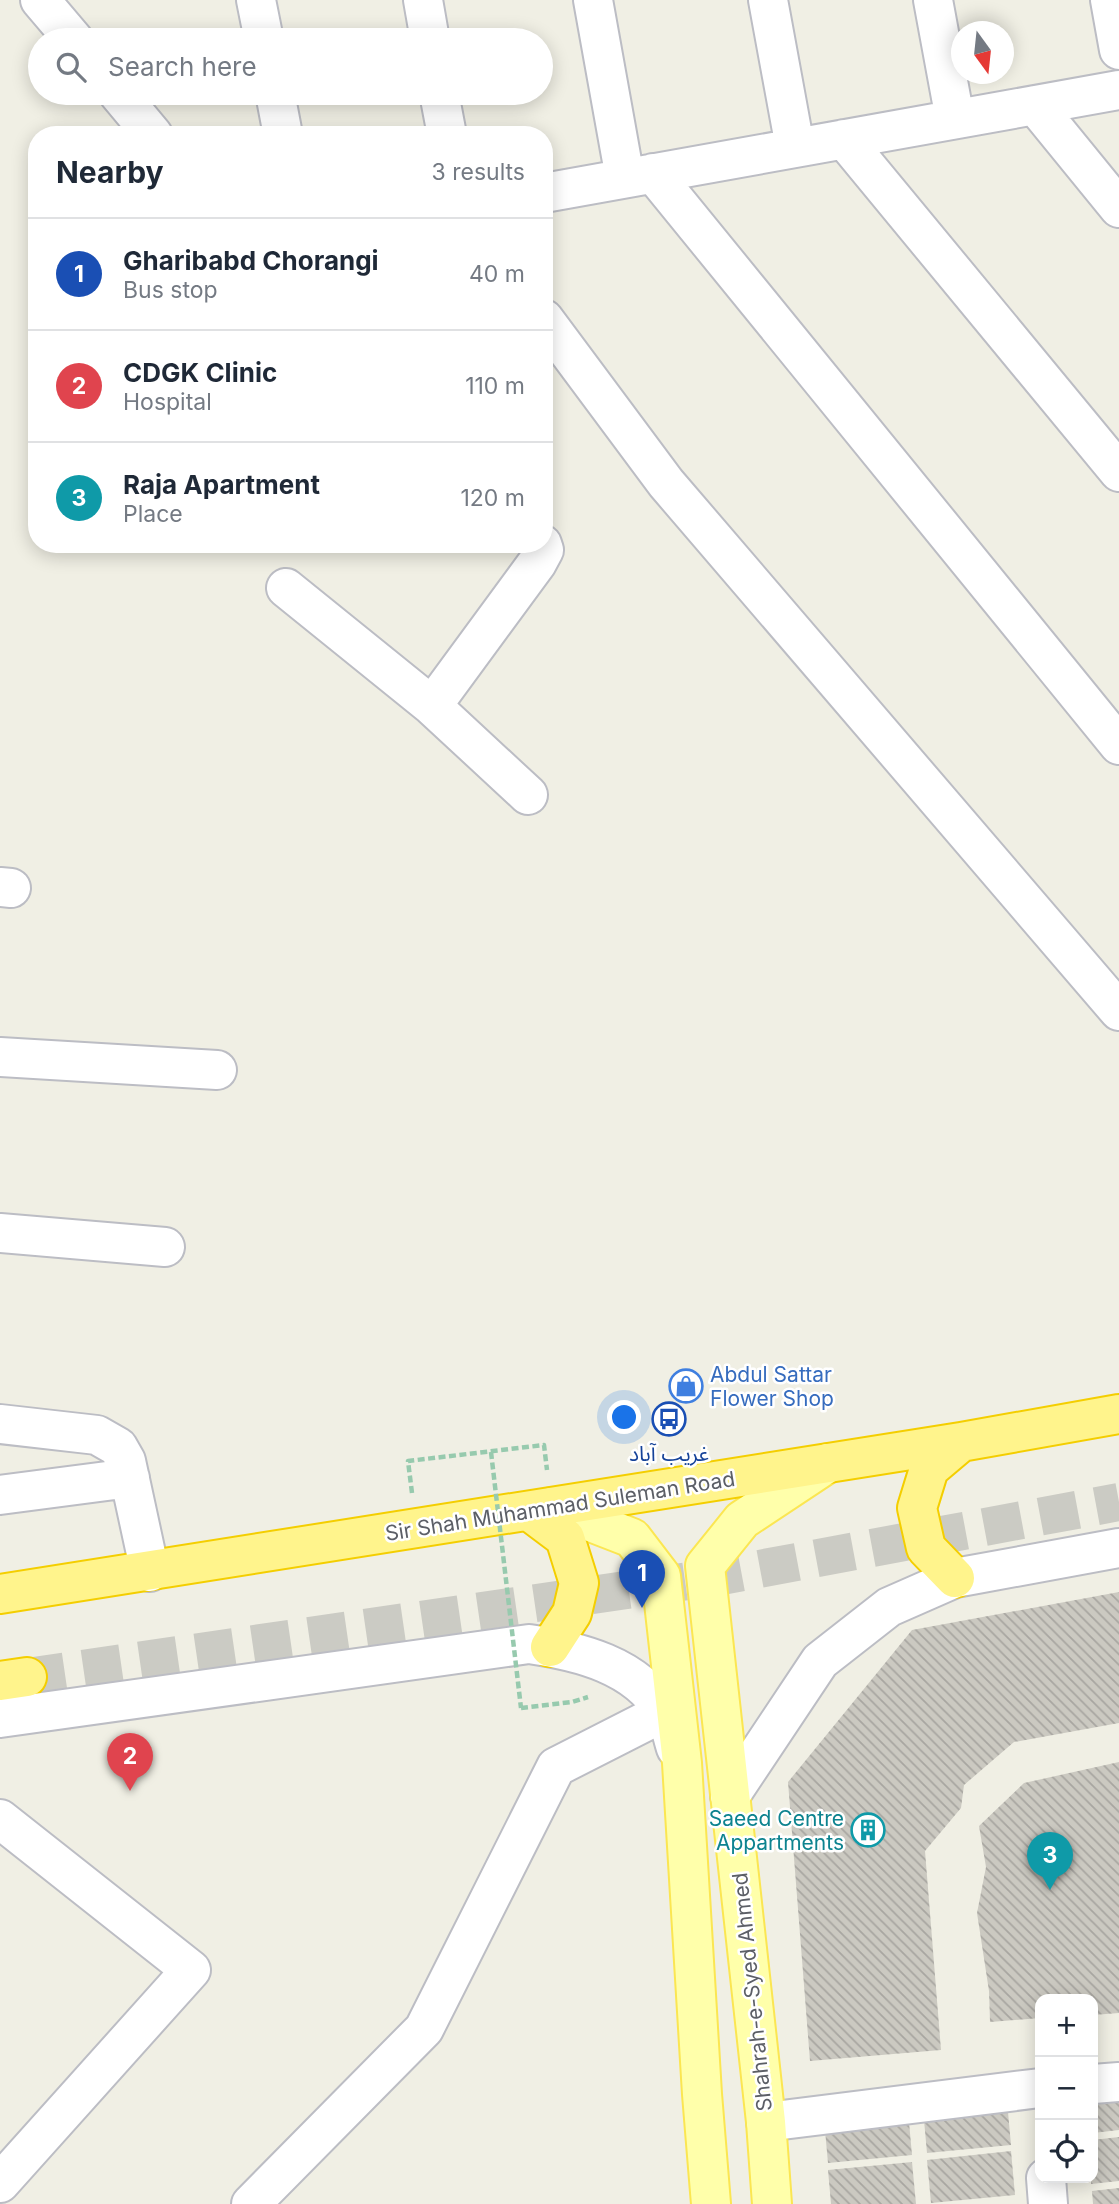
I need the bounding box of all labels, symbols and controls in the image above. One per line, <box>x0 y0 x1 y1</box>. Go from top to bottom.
north arrow <box>951 21 1014 84</box>
search box <box>28 28 553 105</box>
icon: search <box>52 48 90 86</box>
text: Search here <box>108 51 257 82</box>
text: Nearby <box>56 154 164 190</box>
text: 3 results <box>432 158 525 186</box>
text: Gharibabd Chorangi <box>123 245 379 276</box>
text: 1 <box>74 260 84 288</box>
text: 40 m <box>469 260 525 288</box>
text: Bus stop <box>123 276 218 304</box>
text: CDGK Clinic <box>123 357 277 388</box>
text: 2 <box>72 372 86 400</box>
text: 110 m <box>465 372 525 400</box>
text: Hospital <box>123 388 212 416</box>
text: Raja Apartment <box>123 469 320 500</box>
text: 3 <box>72 484 86 512</box>
text: 120 m <box>460 484 525 512</box>
text: Place <box>123 500 183 528</box>
place label: Abdul Sattar Flower Shop <box>710 1362 834 1411</box>
shop icon: Abdul Sattar Flower Shop <box>667 1367 705 1405</box>
your location <box>607 1400 641 1434</box>
bus stop icon: غریب آباد <box>650 1400 688 1438</box>
place label: غریب آباد <box>629 1441 709 1466</box>
street label: Sir Shah Muhammad Suleman Road <box>383 1466 737 1546</box>
pin: 1 <box>619 1550 665 1608</box>
pin: 2 <box>107 1733 153 1791</box>
place label: Saeed Centre Appartments <box>709 1806 844 1855</box>
building icon: Saeed Centre Appartments <box>849 1811 887 1849</box>
pin: 3 <box>1027 1832 1073 1890</box>
street label: Shahrah-e-Syed Ahmed <box>727 1871 777 2113</box>
map controls <box>1035 1994 1098 2183</box>
button: + <box>1035 1994 1098 2057</box>
button: − <box>1035 2057 1098 2120</box>
button: locate <box>1035 2120 1098 2183</box>

